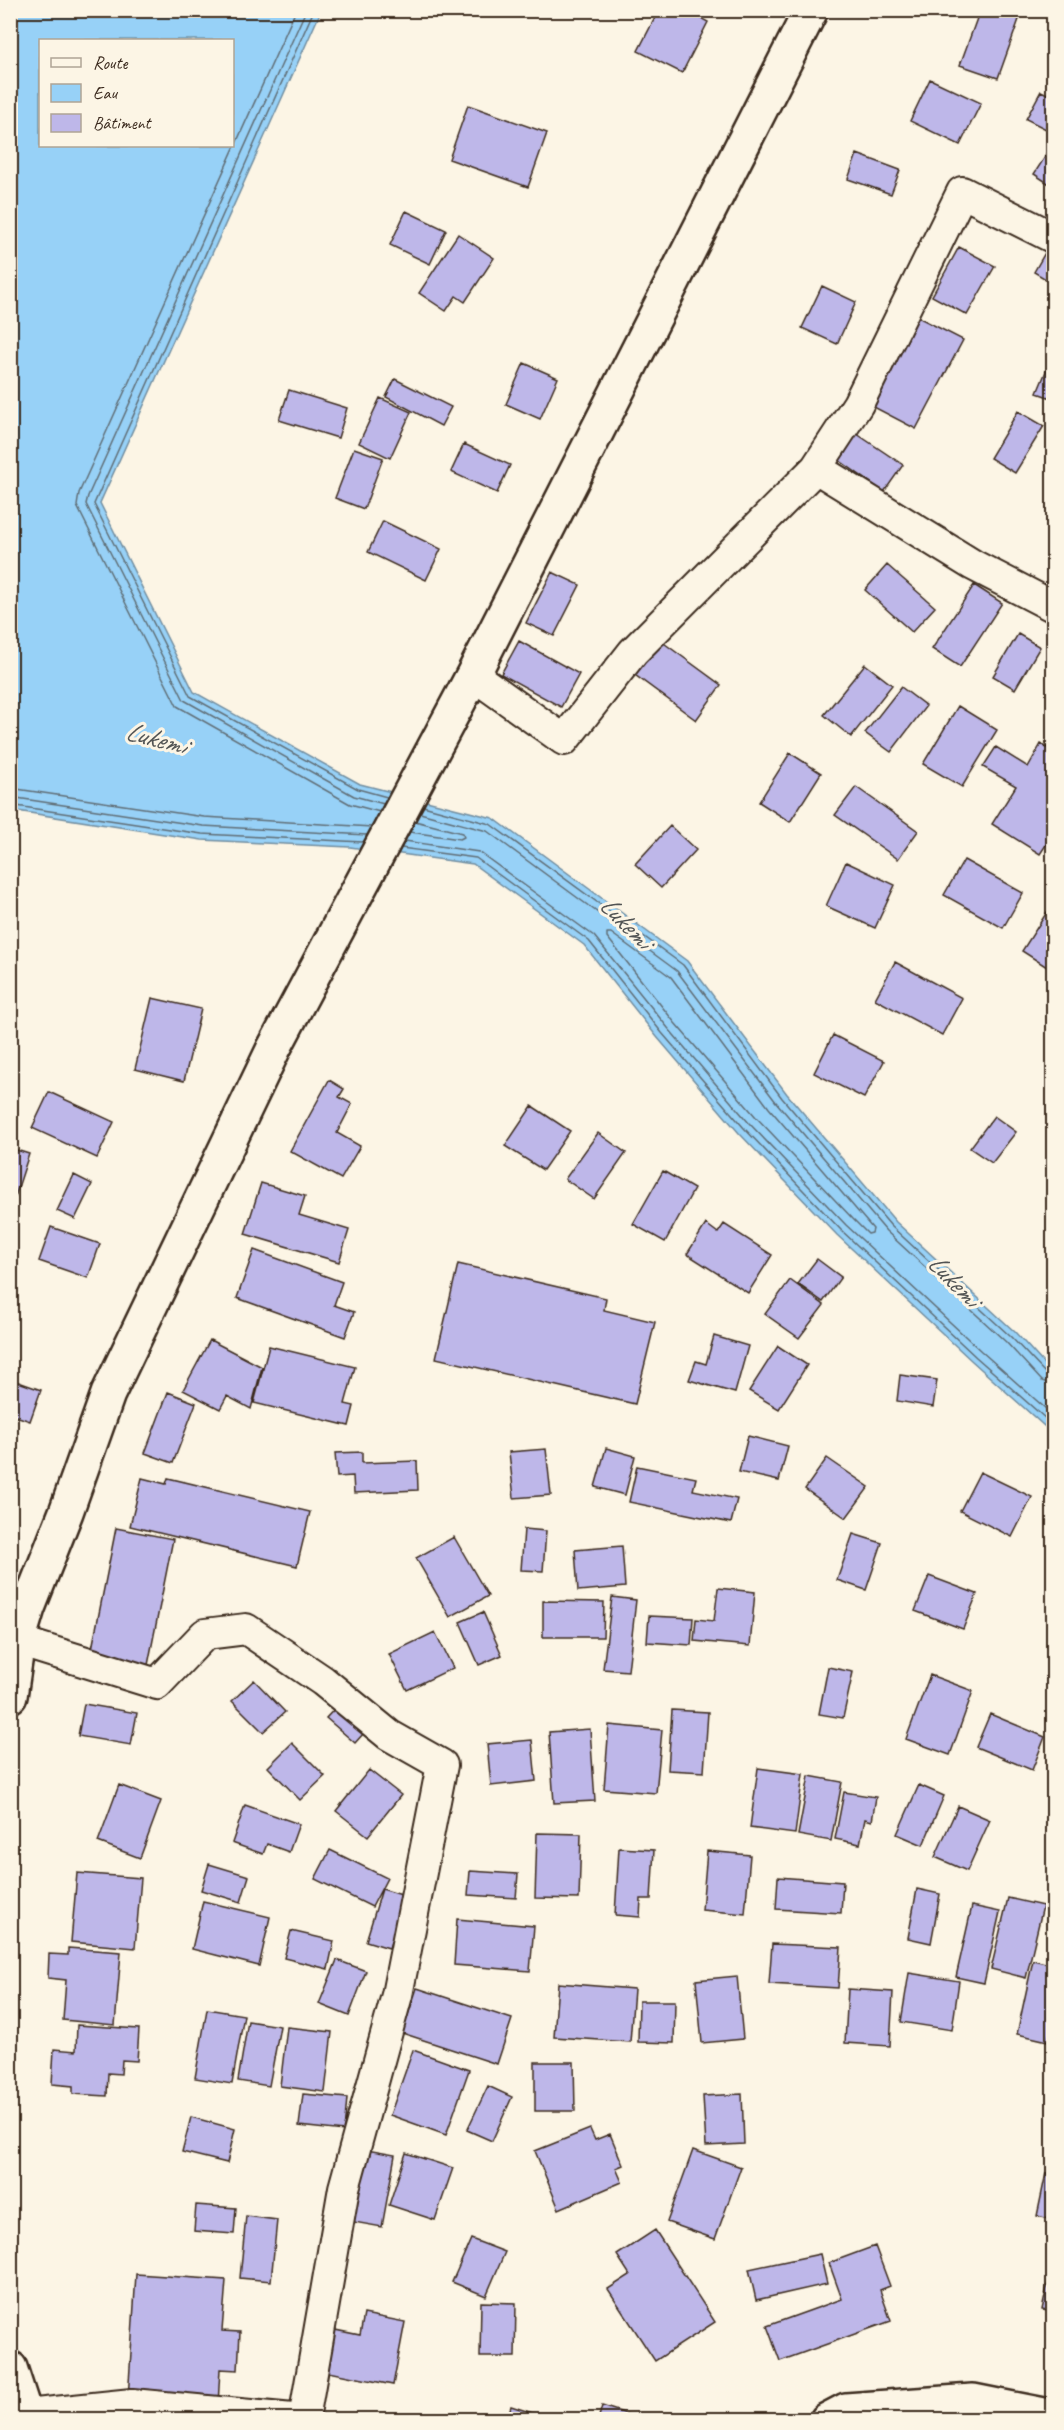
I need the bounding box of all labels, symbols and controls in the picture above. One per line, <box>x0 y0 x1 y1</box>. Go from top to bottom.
legend <box>39 39 234 147</box>
text: Route <box>93 52 128 74</box>
text: Eau <box>93 82 118 104</box>
text: Bâtiment <box>93 112 153 134</box>
water label: Lukemi <box>122 714 197 764</box>
water label: Lukemi <box>593 888 664 961</box>
water label: Lukemi <box>921 1246 992 1319</box>

